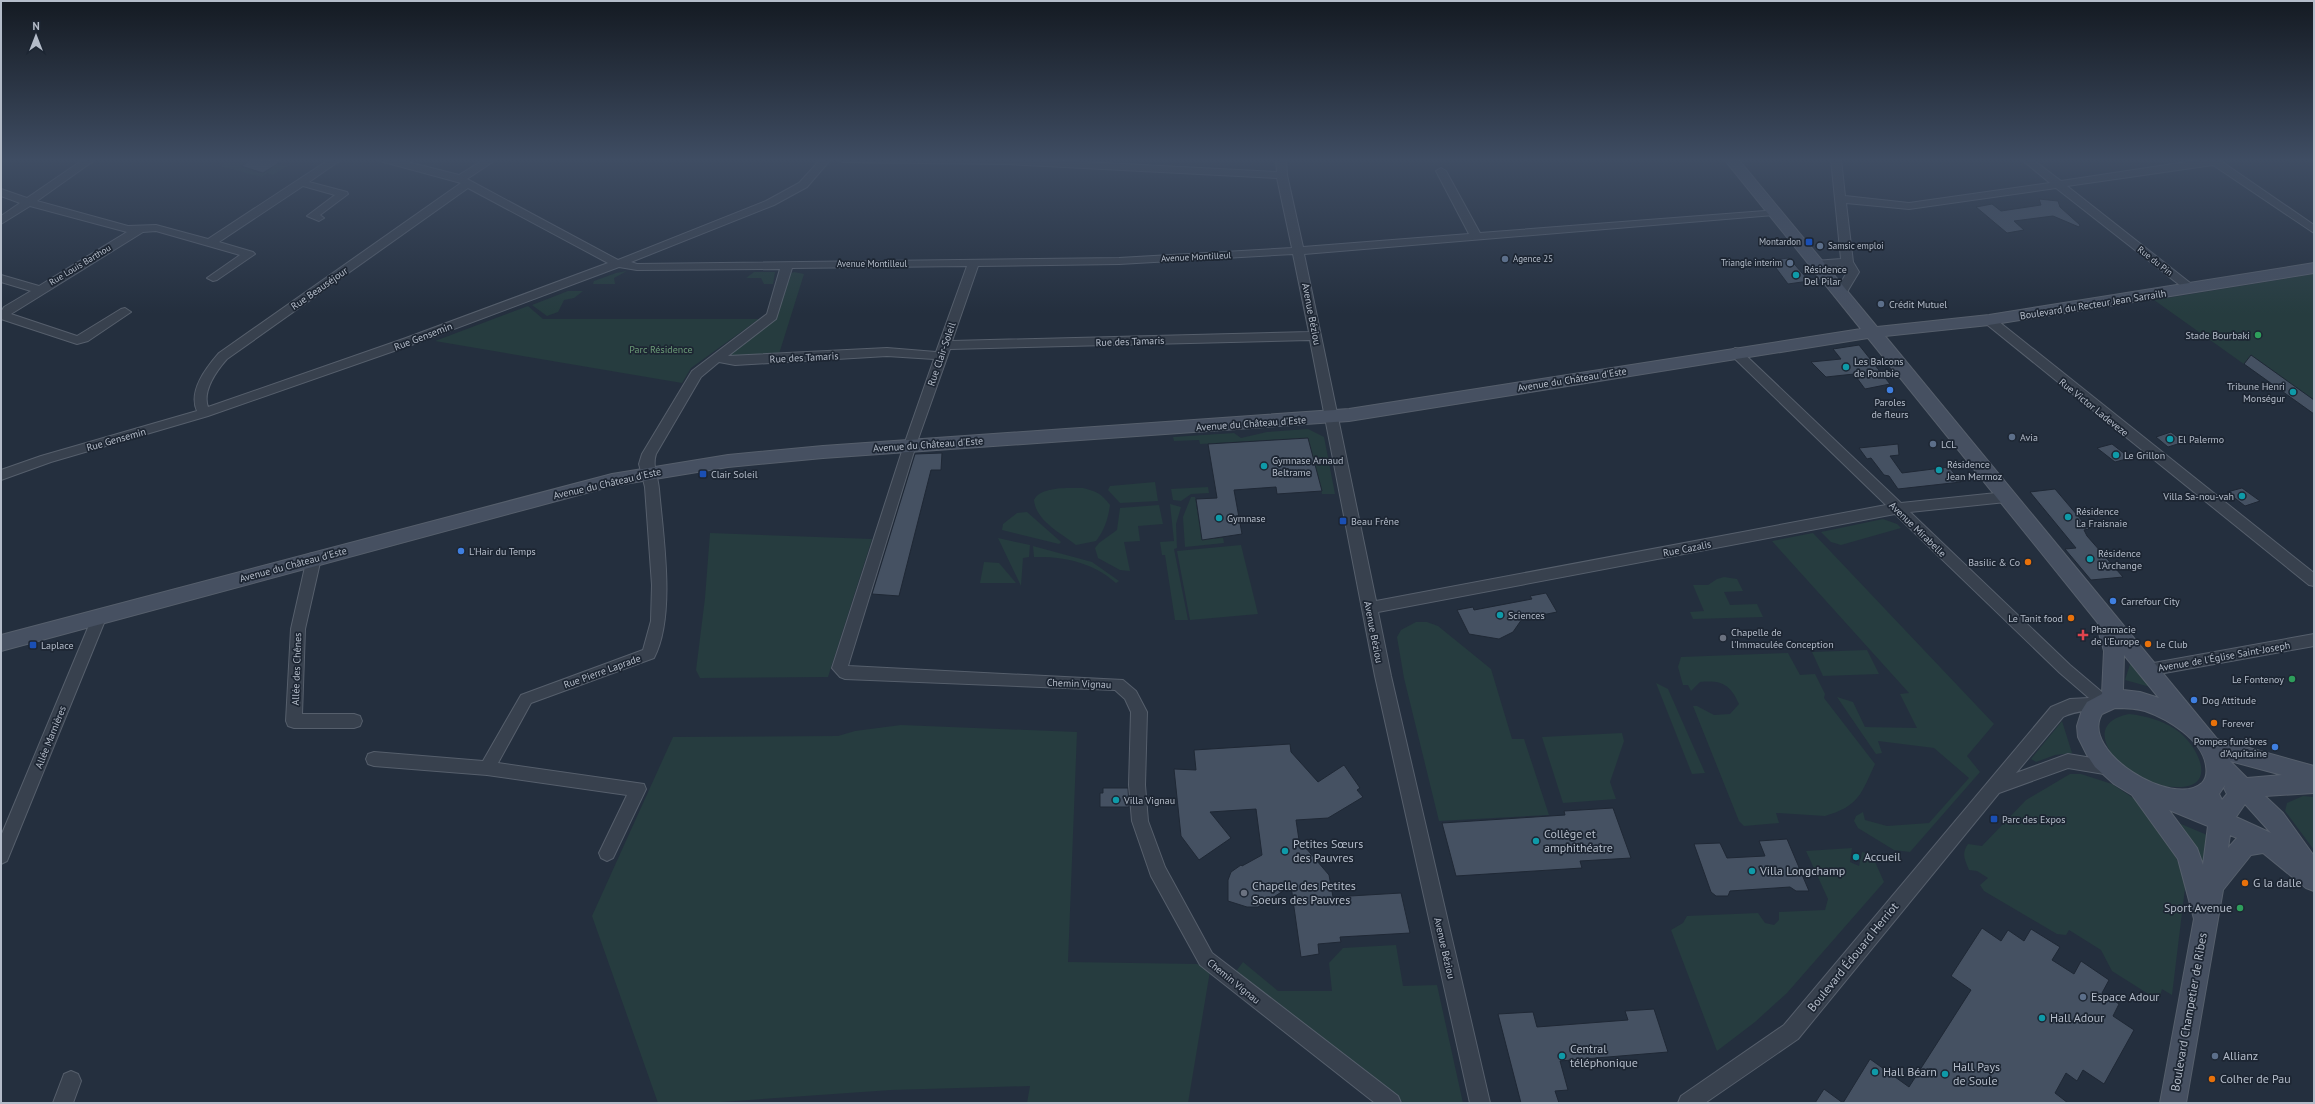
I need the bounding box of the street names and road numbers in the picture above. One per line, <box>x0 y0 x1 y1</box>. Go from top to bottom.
street label: Rue Louis Barthou <box>47 242 113 287</box>
street label: Rue du Pin <box>2136 243 2175 278</box>
street label: Avenue Montilleul <box>1161 249 1232 264</box>
street label: Avenue Montilleul <box>837 258 907 269</box>
street label: Rue Beauséjour <box>288 264 351 313</box>
street label: Avenue Béziou <box>1299 282 1324 346</box>
street label: Boulevard du Recteur Jean Sarrailh <box>2019 286 2167 322</box>
street label: Rue Gensemin <box>392 319 454 354</box>
street label: Rue Clair-Soleil <box>924 321 958 388</box>
street label: Rue des Tamaris <box>1095 334 1165 349</box>
street label: Rue des Tamaris <box>769 349 839 366</box>
street label: Avenue du Château d'Este <box>1517 364 1628 395</box>
street label: Rue Victor Ladeveze <box>2056 375 2131 439</box>
street label: Avenue du Château d'Este <box>1196 413 1307 434</box>
street label: Rue Gensemin <box>85 425 147 454</box>
street label: Avenue du Château d'Este <box>873 434 984 455</box>
street label: Avenue du Château d'Este <box>552 465 662 502</box>
street label: Avenue Mirabelle <box>1886 499 1949 560</box>
street label: Rue Cazalis <box>1662 537 1712 560</box>
street label: Avenue du Château d'Este <box>238 544 348 585</box>
street label: Avenue Béziou <box>1361 600 1386 664</box>
street label: Allée des Chênes <box>289 632 304 706</box>
street label: Avenue de l'Église Saint-Joseph <box>2157 638 2291 675</box>
street label: Rue Pierre Laprade <box>562 651 642 691</box>
street label: Chemin Vignau <box>1047 676 1111 691</box>
street label: Allée Marnières <box>32 704 69 771</box>
street label: Boulevard Édouard Herriot <box>1804 899 1901 1014</box>
street label: Avenue Béziou <box>1431 916 1458 980</box>
street label: Boulevard Champetier de Ribes <box>2167 931 2210 1092</box>
street label: Chemin Vignau <box>1205 956 1263 1007</box>

